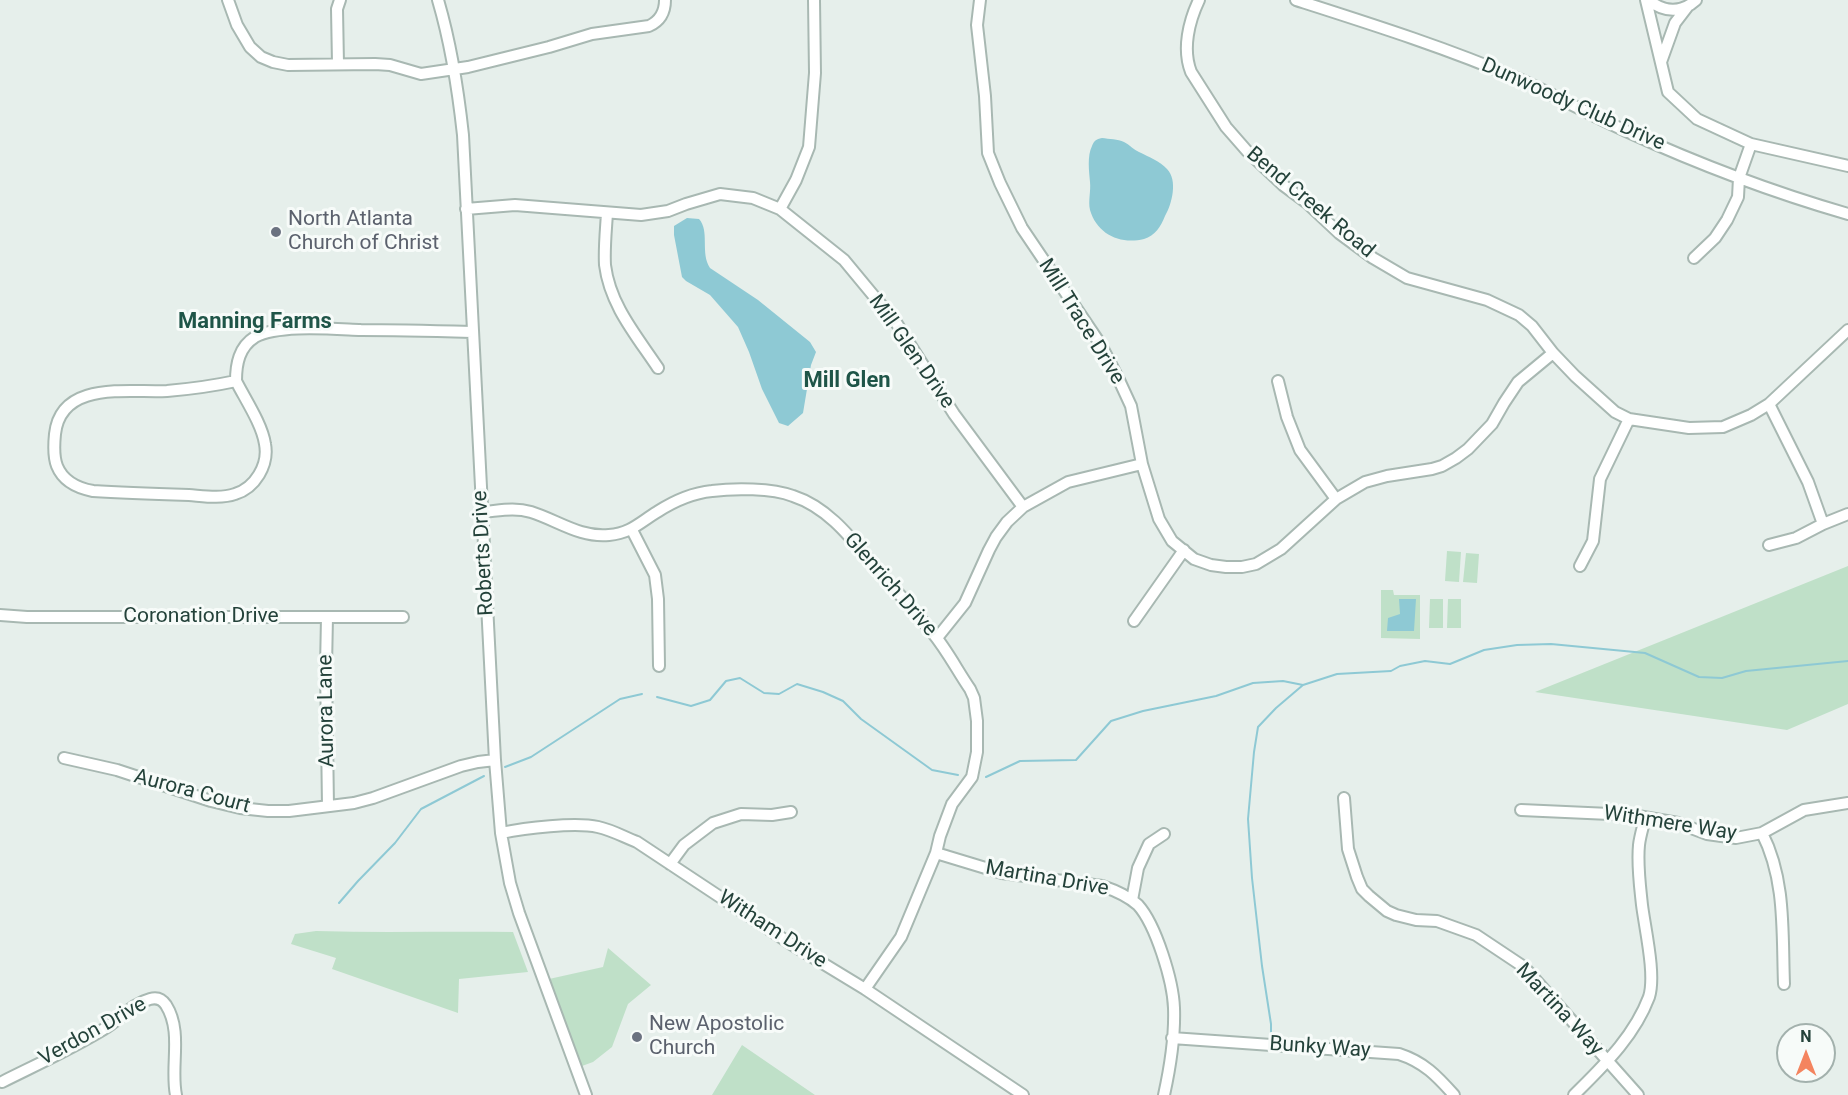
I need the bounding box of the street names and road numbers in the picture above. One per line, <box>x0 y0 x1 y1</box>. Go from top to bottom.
street label: Dunwoody Club Drive <box>1477 53 1669 157</box>
street label: Bend Creek Road <box>1241 142 1379 264</box>
street label: Mill Trace Drive <box>1032 255 1130 389</box>
street label: Mill Glen Drive <box>862 290 960 414</box>
street label: Roberts Drive <box>468 490 500 616</box>
street label: Glenrich Drive <box>838 528 942 642</box>
street label: Coronation Drive <box>123 604 279 630</box>
street label: Aurora Lane <box>313 654 341 768</box>
street label: Aurora Court <box>131 764 253 820</box>
street label: Withmere Way <box>1602 801 1738 847</box>
street label: Martina Drive <box>983 856 1111 902</box>
street label: Witham Drive <box>713 886 831 974</box>
street label: Martina Way <box>1510 959 1608 1061</box>
street label: Verdon Drive <box>35 992 151 1072</box>
street label: Bunky Way <box>1268 1032 1372 1064</box>

